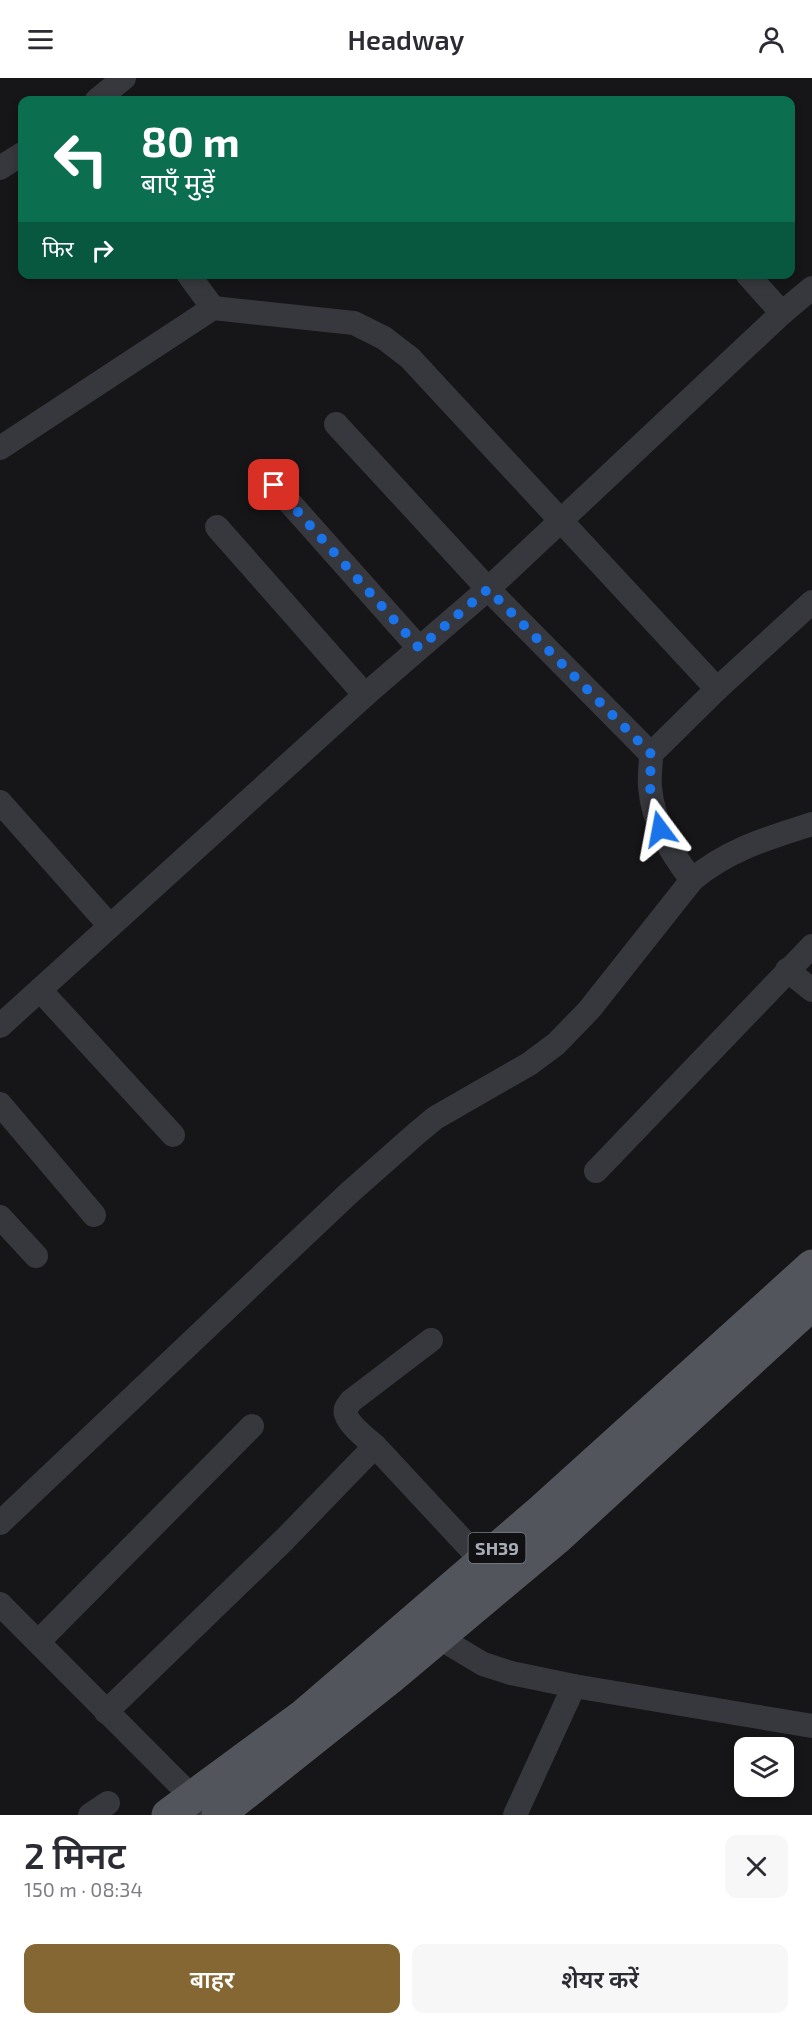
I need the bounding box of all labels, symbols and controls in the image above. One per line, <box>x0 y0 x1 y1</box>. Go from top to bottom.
icon: menu <box>24 23 57 56</box>
text: Headway <box>348 23 464 55</box>
icon: person <box>755 23 788 56</box>
text: 80 m <box>141 115 240 165</box>
icon: left <box>42 120 120 198</box>
text: बाएँ मुड़ें <box>141 166 215 198</box>
icon: right <box>86 234 119 267</box>
text: फिर <box>42 235 74 261</box>
pin <box>248 459 299 510</box>
icon: arrive <box>257 468 290 501</box>
position arrow <box>628 797 692 861</box>
road number: SH39 <box>468 1533 526 1563</box>
map controls <box>734 1737 794 1797</box>
button: layers <box>734 1737 794 1797</box>
text: 2 मिनट <box>24 1833 126 1876</box>
button: close <box>725 1835 788 1898</box>
text: 150 m · 08:34 <box>24 1877 143 1901</box>
button: बाहर <box>24 1944 400 2013</box>
button: शेयर करें <box>412 1944 788 2013</box>

